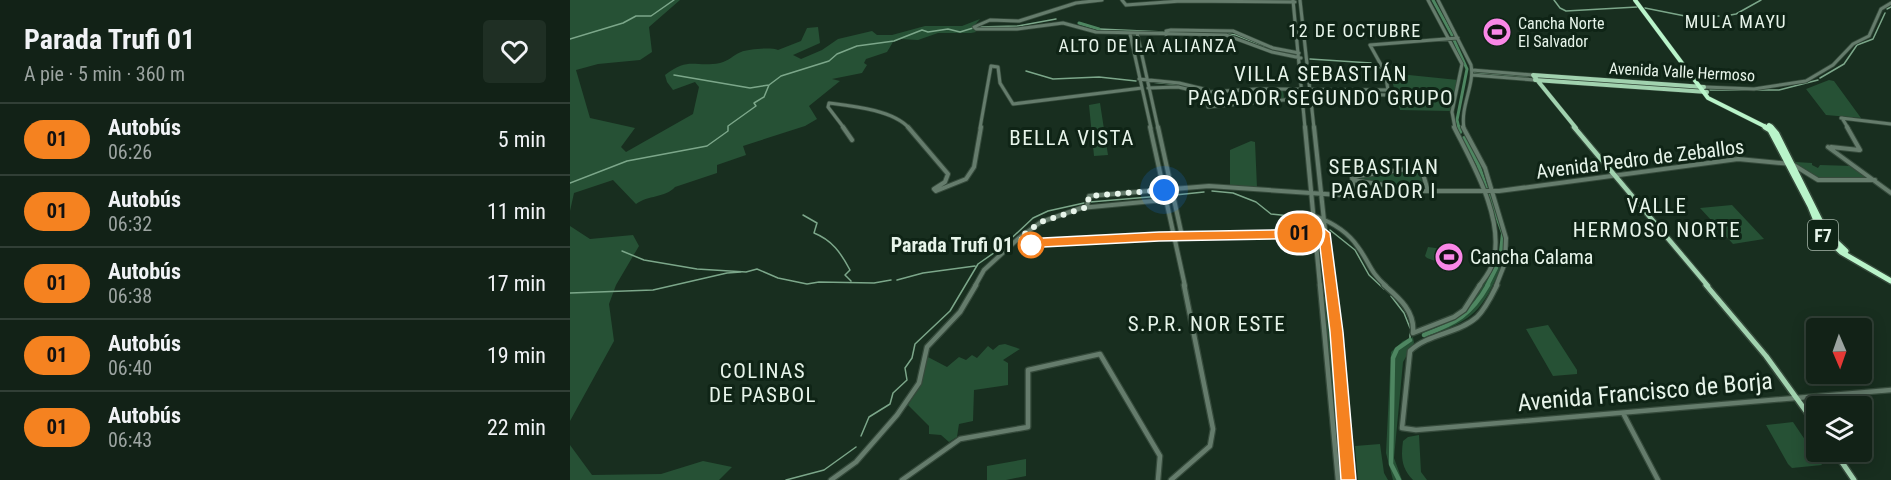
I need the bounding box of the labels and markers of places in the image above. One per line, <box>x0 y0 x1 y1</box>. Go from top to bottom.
place label: Cancha Norte El Salvador <box>1518 14 1604 51</box>
sports icon: Cancha Norte El Salvador <box>1481 16 1513 48</box>
marker: Parada Trufi 01 <box>1018 232 1044 258</box>
place label: Parada Trufi 01 <box>891 233 1013 257</box>
sports icon: Cancha Calama <box>1433 241 1465 273</box>
place label: Cancha Calama <box>1470 245 1593 269</box>

